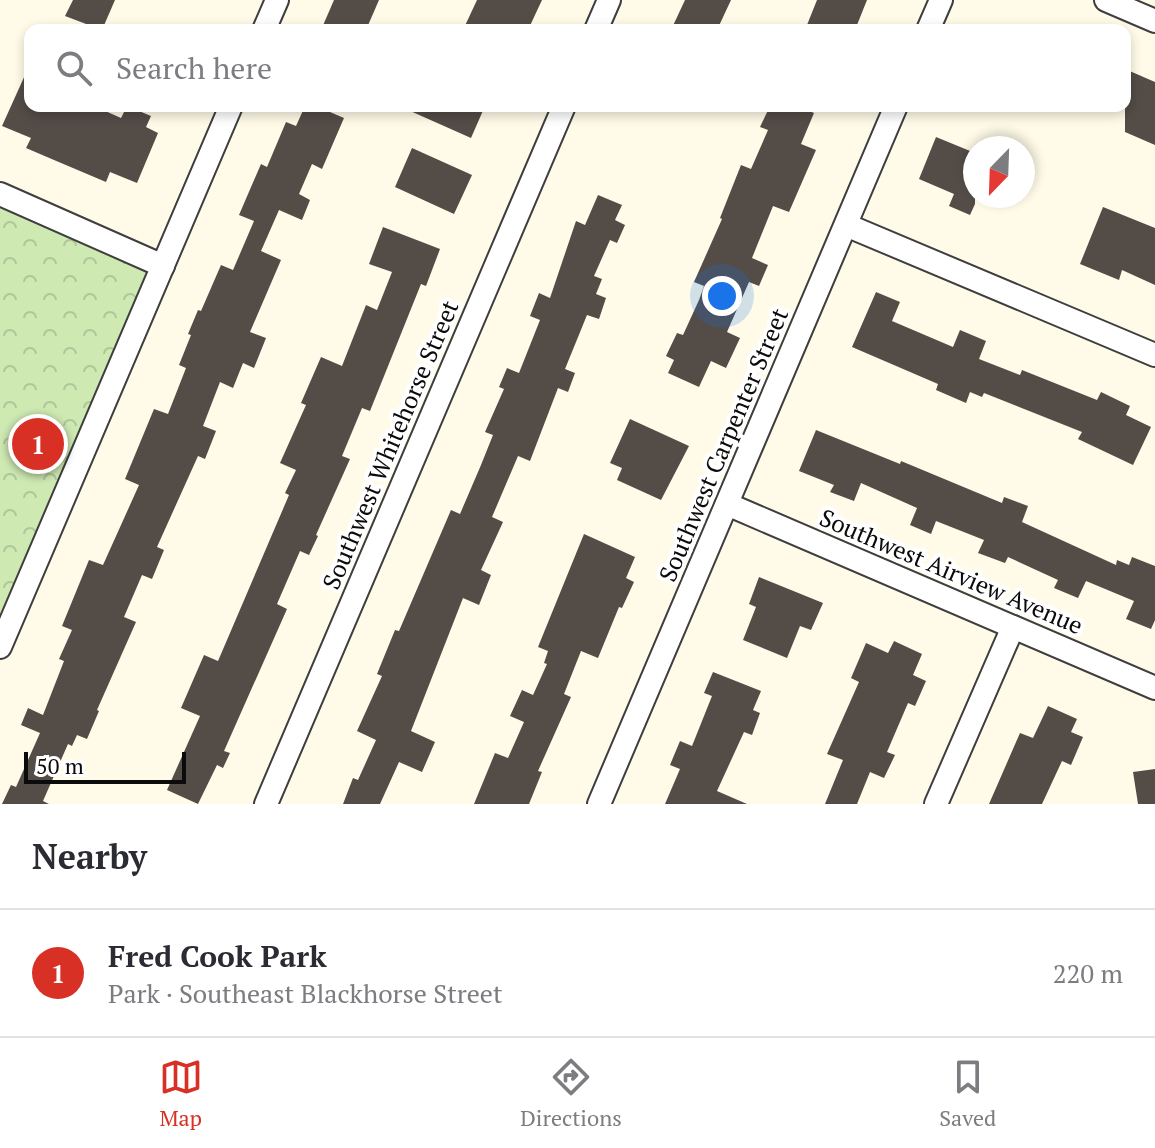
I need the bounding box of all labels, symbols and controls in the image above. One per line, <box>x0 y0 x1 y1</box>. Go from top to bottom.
search box <box>24 24 1131 112</box>
icon: search <box>52 46 96 90</box>
text: Search here <box>116 48 272 88</box>
north arrow <box>963 136 1035 208</box>
your location <box>702 276 742 316</box>
street label: Southwest Whitehorse Street <box>315 295 466 594</box>
street label: Southwest Carpenter Street <box>651 303 795 586</box>
pin: 1 <box>12 414 64 474</box>
street label: Southwest Airview Avenue <box>815 501 1088 641</box>
scale bar <box>24 748 186 784</box>
text: 50 m <box>36 751 84 780</box>
text: Nearby <box>32 834 147 879</box>
text: Fred Cook Park <box>108 936 327 976</box>
text: 1 <box>51 956 65 990</box>
text: 220 m <box>1053 956 1123 990</box>
text: Park · Southeast Blackhorse Street <box>108 976 503 1010</box>
tab: Map <box>159 1055 203 1132</box>
tab: Directions <box>520 1055 622 1132</box>
tab: Saved <box>939 1055 996 1132</box>

